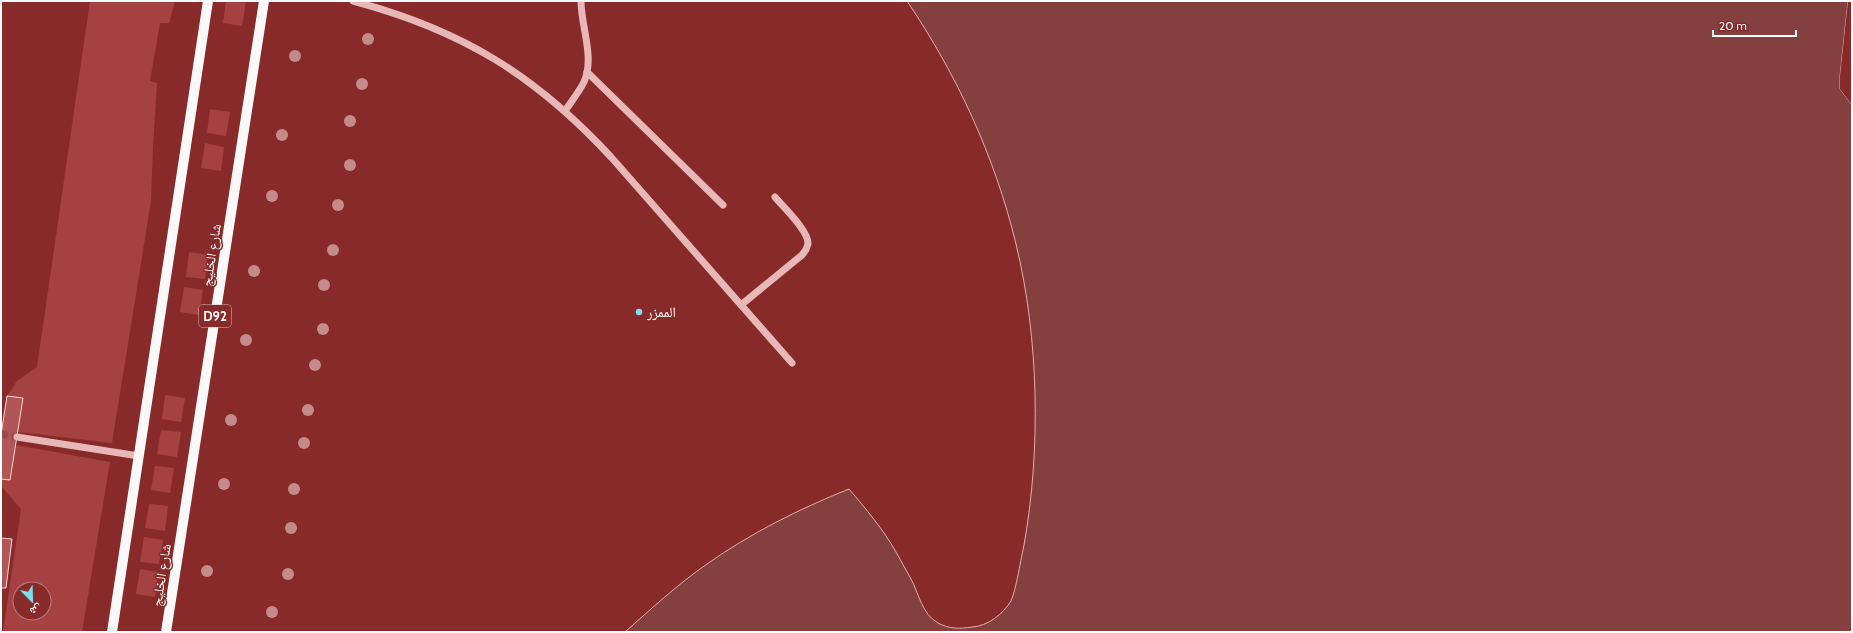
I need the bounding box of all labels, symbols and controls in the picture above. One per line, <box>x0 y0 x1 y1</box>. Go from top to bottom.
scale bar <box>1713 12 1796 38</box>
text: 20 m <box>1719 18 1747 33</box>
street label: شارع الخليج <box>197 222 226 288</box>
place label: الممزر <box>646 303 676 321</box>
road number: D92 <box>199 305 231 327</box>
marker: الممزر <box>634 307 644 317</box>
street label: شارع الخليج <box>147 542 176 608</box>
north arrow <box>12 581 52 621</box>
text: ش <box>27 601 44 619</box>

